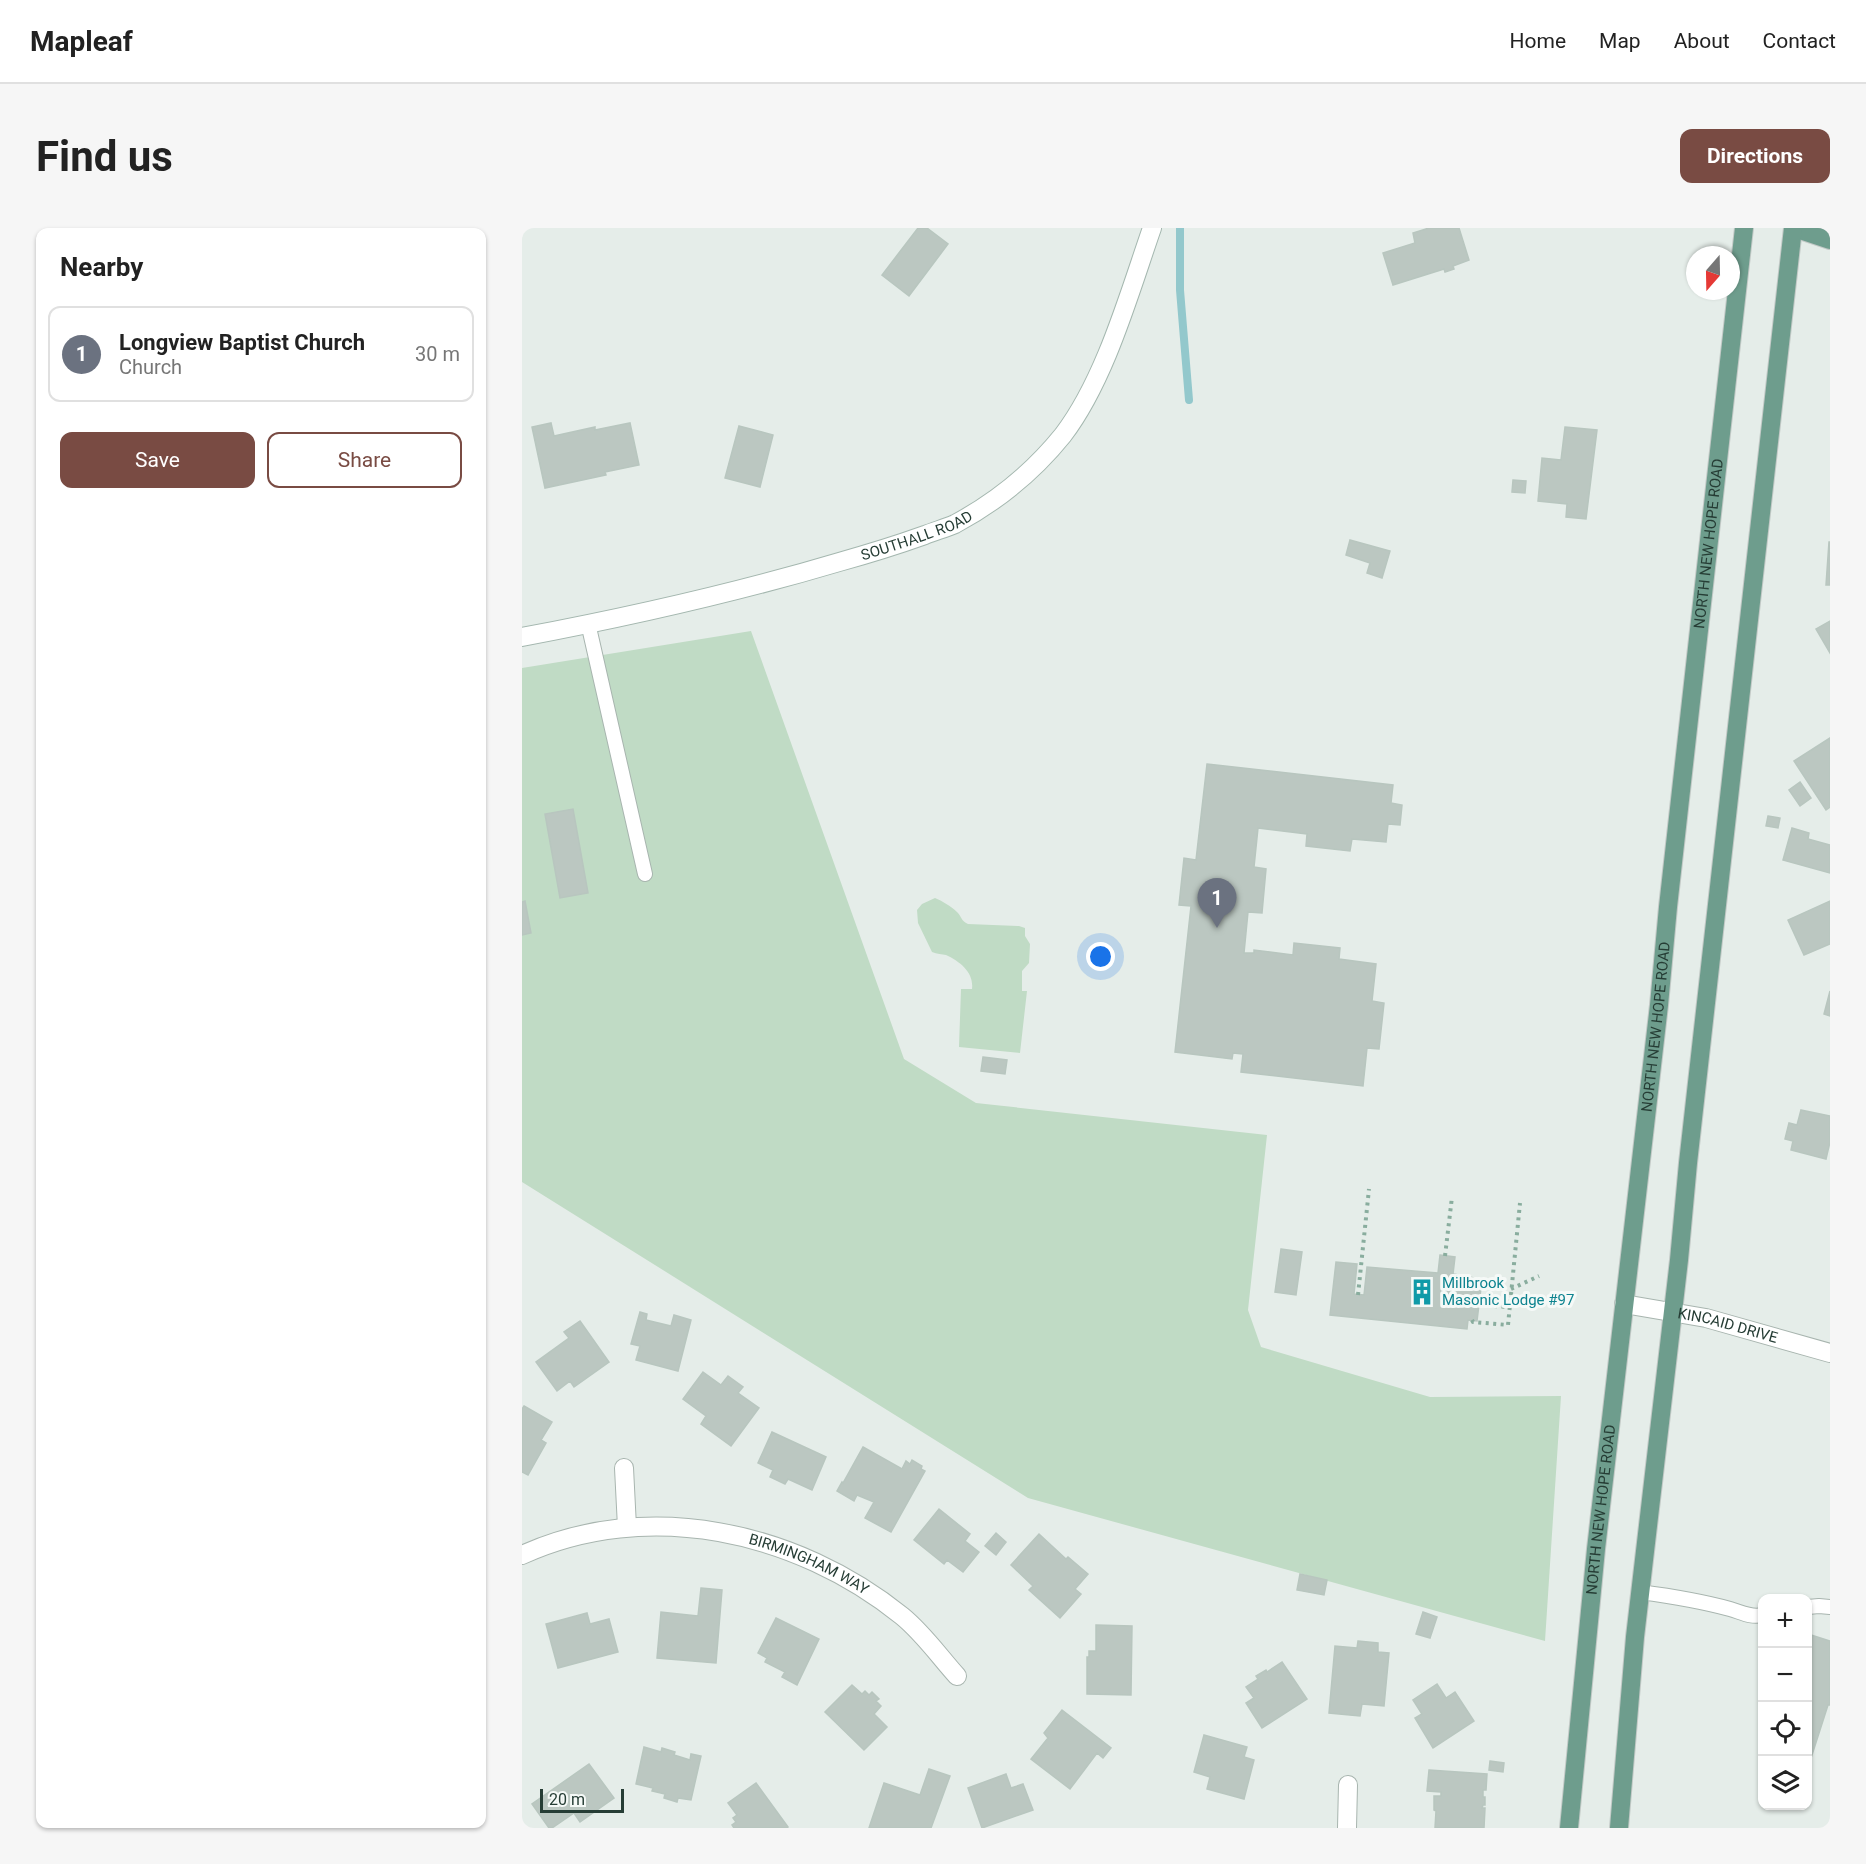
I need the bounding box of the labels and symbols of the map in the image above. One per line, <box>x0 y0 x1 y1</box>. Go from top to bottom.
north arrow <box>1686 246 1740 300</box>
street label: NORTH NEW HOPE ROAD <box>1690 458 1727 630</box>
street label: SOUTHALL ROAD <box>859 507 976 564</box>
pin: 1 <box>1198 878 1236 928</box>
street label: NORTH NEW HOPE ROAD <box>1638 941 1674 1113</box>
your location <box>1086 942 1115 971</box>
place label: Millbrook Masonic Lodge #97 <box>1442 1274 1574 1309</box>
building icon: Millbrook Masonic Lodge #97 <box>1407 1277 1437 1307</box>
street label: KINCAID DRIVE <box>1676 1304 1780 1347</box>
street label: NORTH NEW HOPE ROAD <box>1583 1423 1619 1596</box>
street label: BIRMINGHAM WAY <box>747 1530 872 1598</box>
scale bar <box>540 1786 624 1814</box>

